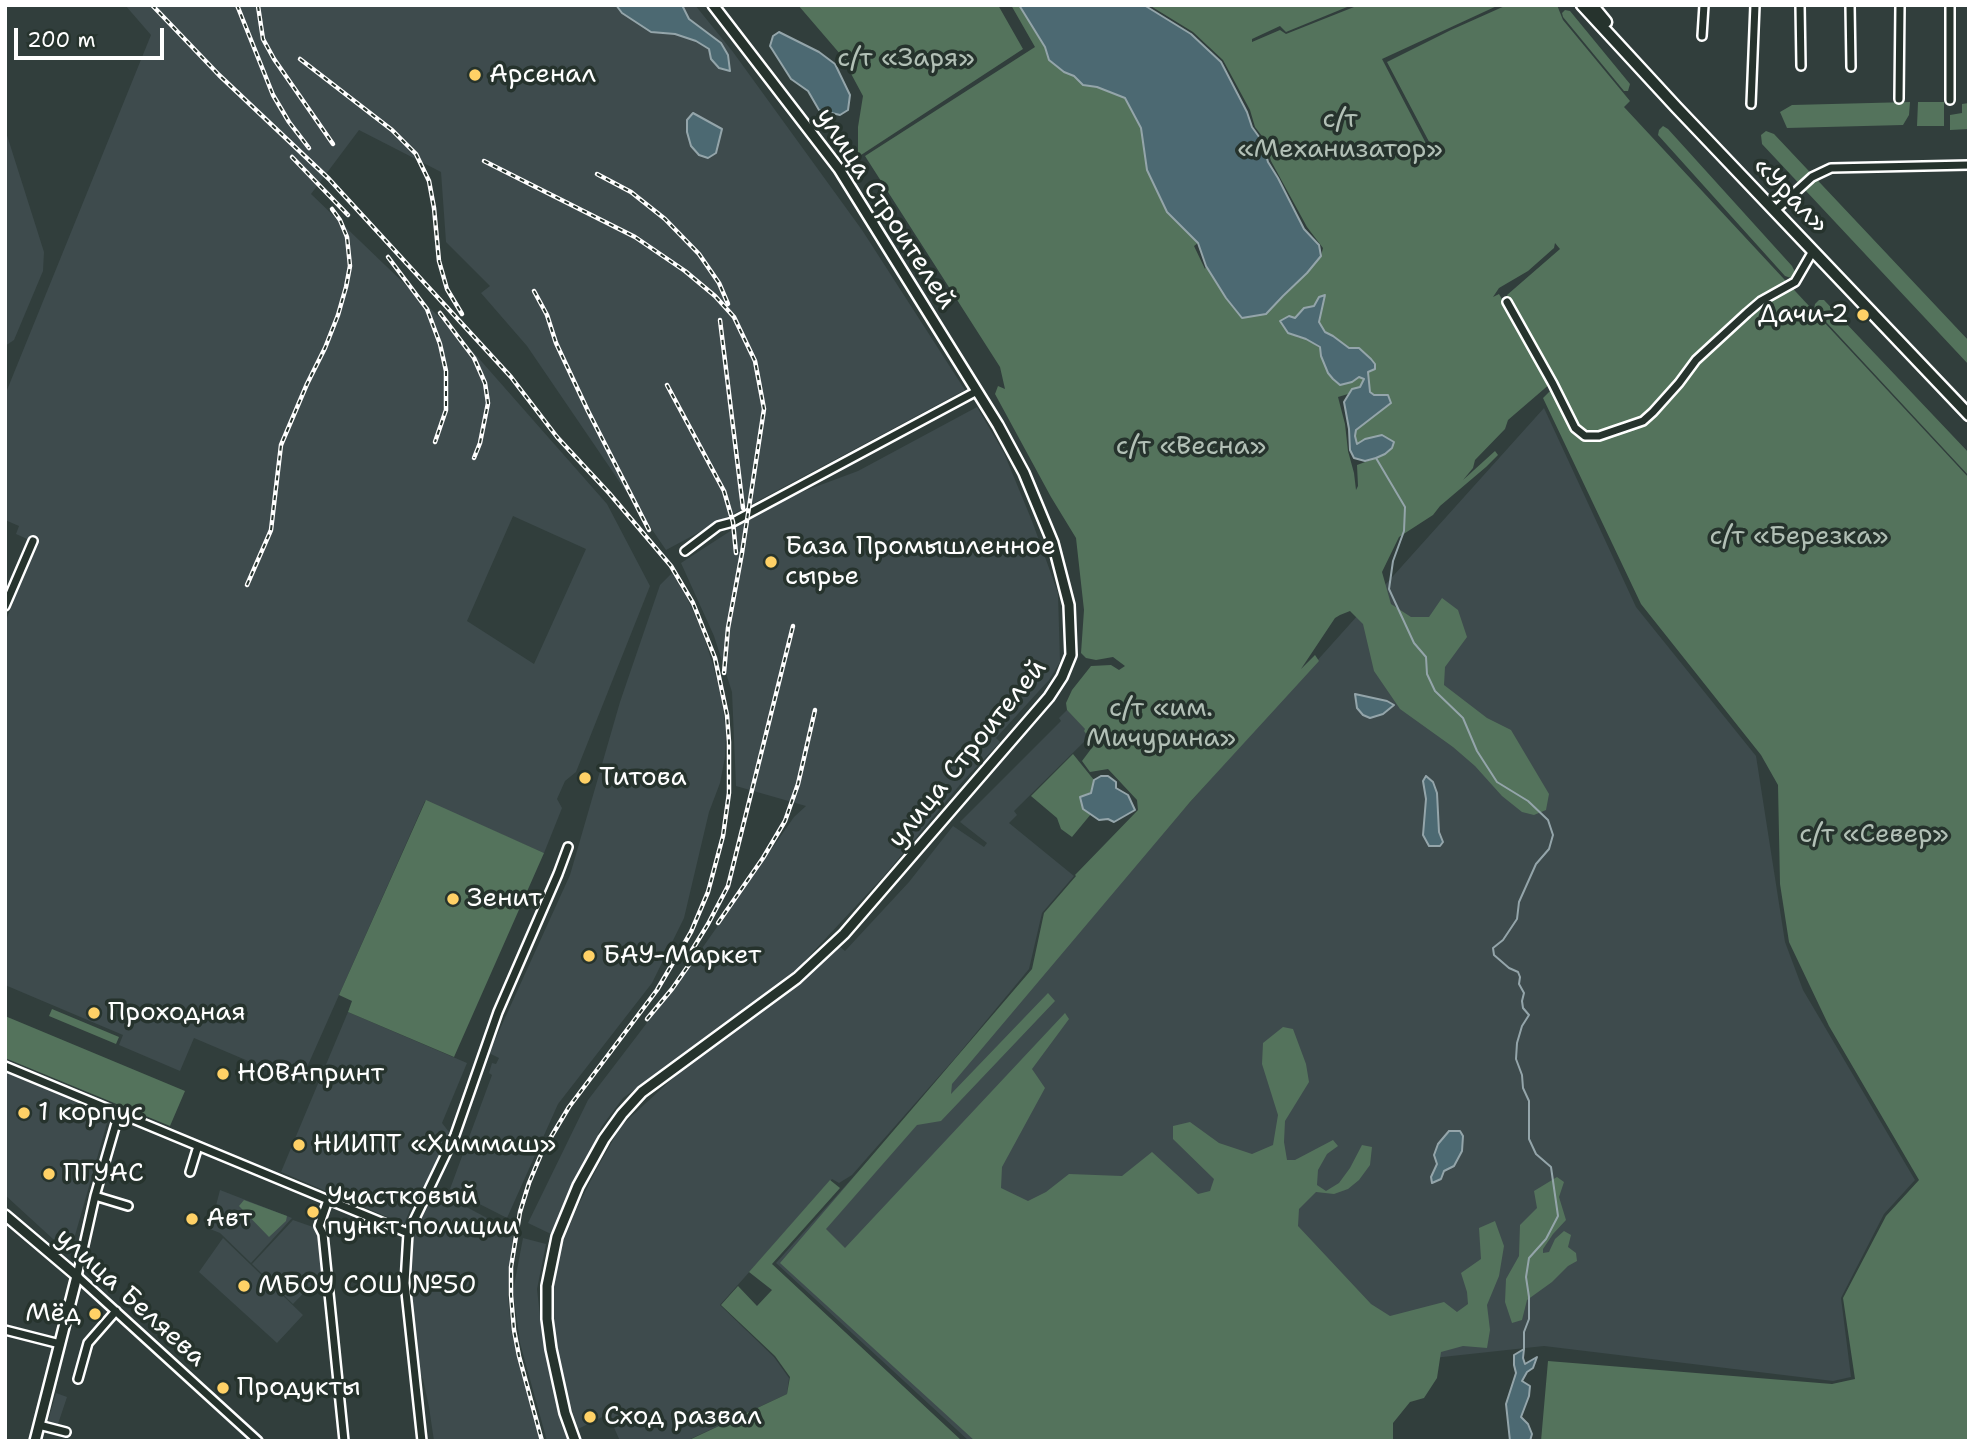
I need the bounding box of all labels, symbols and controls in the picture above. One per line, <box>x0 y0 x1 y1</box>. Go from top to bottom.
scale bar <box>18 14 168 58</box>
text: 200 m <box>27 26 96 54</box>
park label: с/т «Заря» <box>837 43 975 75</box>
place label: Арсенал <box>489 59 596 91</box>
marker: Арсенал <box>467 67 483 83</box>
street label: улица Строителей <box>808 102 962 316</box>
park label: с/т «Механизатор» <box>1237 104 1443 166</box>
street label: «Урал» <box>1746 151 1834 241</box>
place label: Дачи-2 <box>1758 299 1849 331</box>
marker: Дачи-2 <box>1855 307 1871 323</box>
park label: с/т «Весна» <box>1116 431 1266 463</box>
park label: с/т «Березка» <box>1709 521 1889 553</box>
place label: База Промышленное сырье <box>785 531 1056 592</box>
marker: База Промышленное сырье <box>763 554 779 570</box>
street label: улица Строителей <box>882 653 1054 855</box>
park label: с/т «им. Мичурина» <box>1086 693 1236 754</box>
place label: Титова <box>599 762 687 794</box>
marker: Титова <box>577 770 593 786</box>
park label: с/т «Север» <box>1799 819 1949 851</box>
place label: Зенит <box>467 883 542 915</box>
marker: Зенит <box>445 891 461 907</box>
place label: БАУ-Маркет <box>603 940 761 972</box>
marker: БАУ-Маркет <box>581 948 597 964</box>
place label: Проходная <box>108 997 246 1029</box>
marker: Проходная <box>86 1005 102 1021</box>
place label: НОВАпринт <box>237 1058 384 1090</box>
marker: НОВАпринт <box>215 1066 231 1082</box>
place label: 1 корпус <box>38 1097 144 1129</box>
marker: 1 корпус <box>16 1105 32 1121</box>
place label: НИИПТ «Химмаш» <box>313 1129 556 1161</box>
marker: НИИПТ «Химмаш» <box>291 1137 307 1153</box>
place label: ПГУАС <box>63 1158 144 1190</box>
marker: ПГУАС <box>41 1166 57 1182</box>
place label: Участковый пункт полиции <box>327 1181 519 1242</box>
place label: Авт <box>206 1203 252 1235</box>
marker: Участковый пункт полиции <box>305 1204 321 1220</box>
marker: Авт <box>184 1211 200 1227</box>
street label: улица Беляева <box>48 1222 212 1374</box>
place label: МБОУ СОШ №50 <box>258 1270 477 1302</box>
marker: МБОУ СОШ №50 <box>236 1278 252 1294</box>
place label: Мёд <box>25 1298 81 1330</box>
marker: Мёд <box>87 1306 103 1322</box>
place label: Продукты <box>237 1372 361 1404</box>
marker: Продукты <box>215 1380 231 1396</box>
place label: Сход развал <box>604 1401 762 1433</box>
marker: Сход развал <box>582 1409 598 1425</box>

